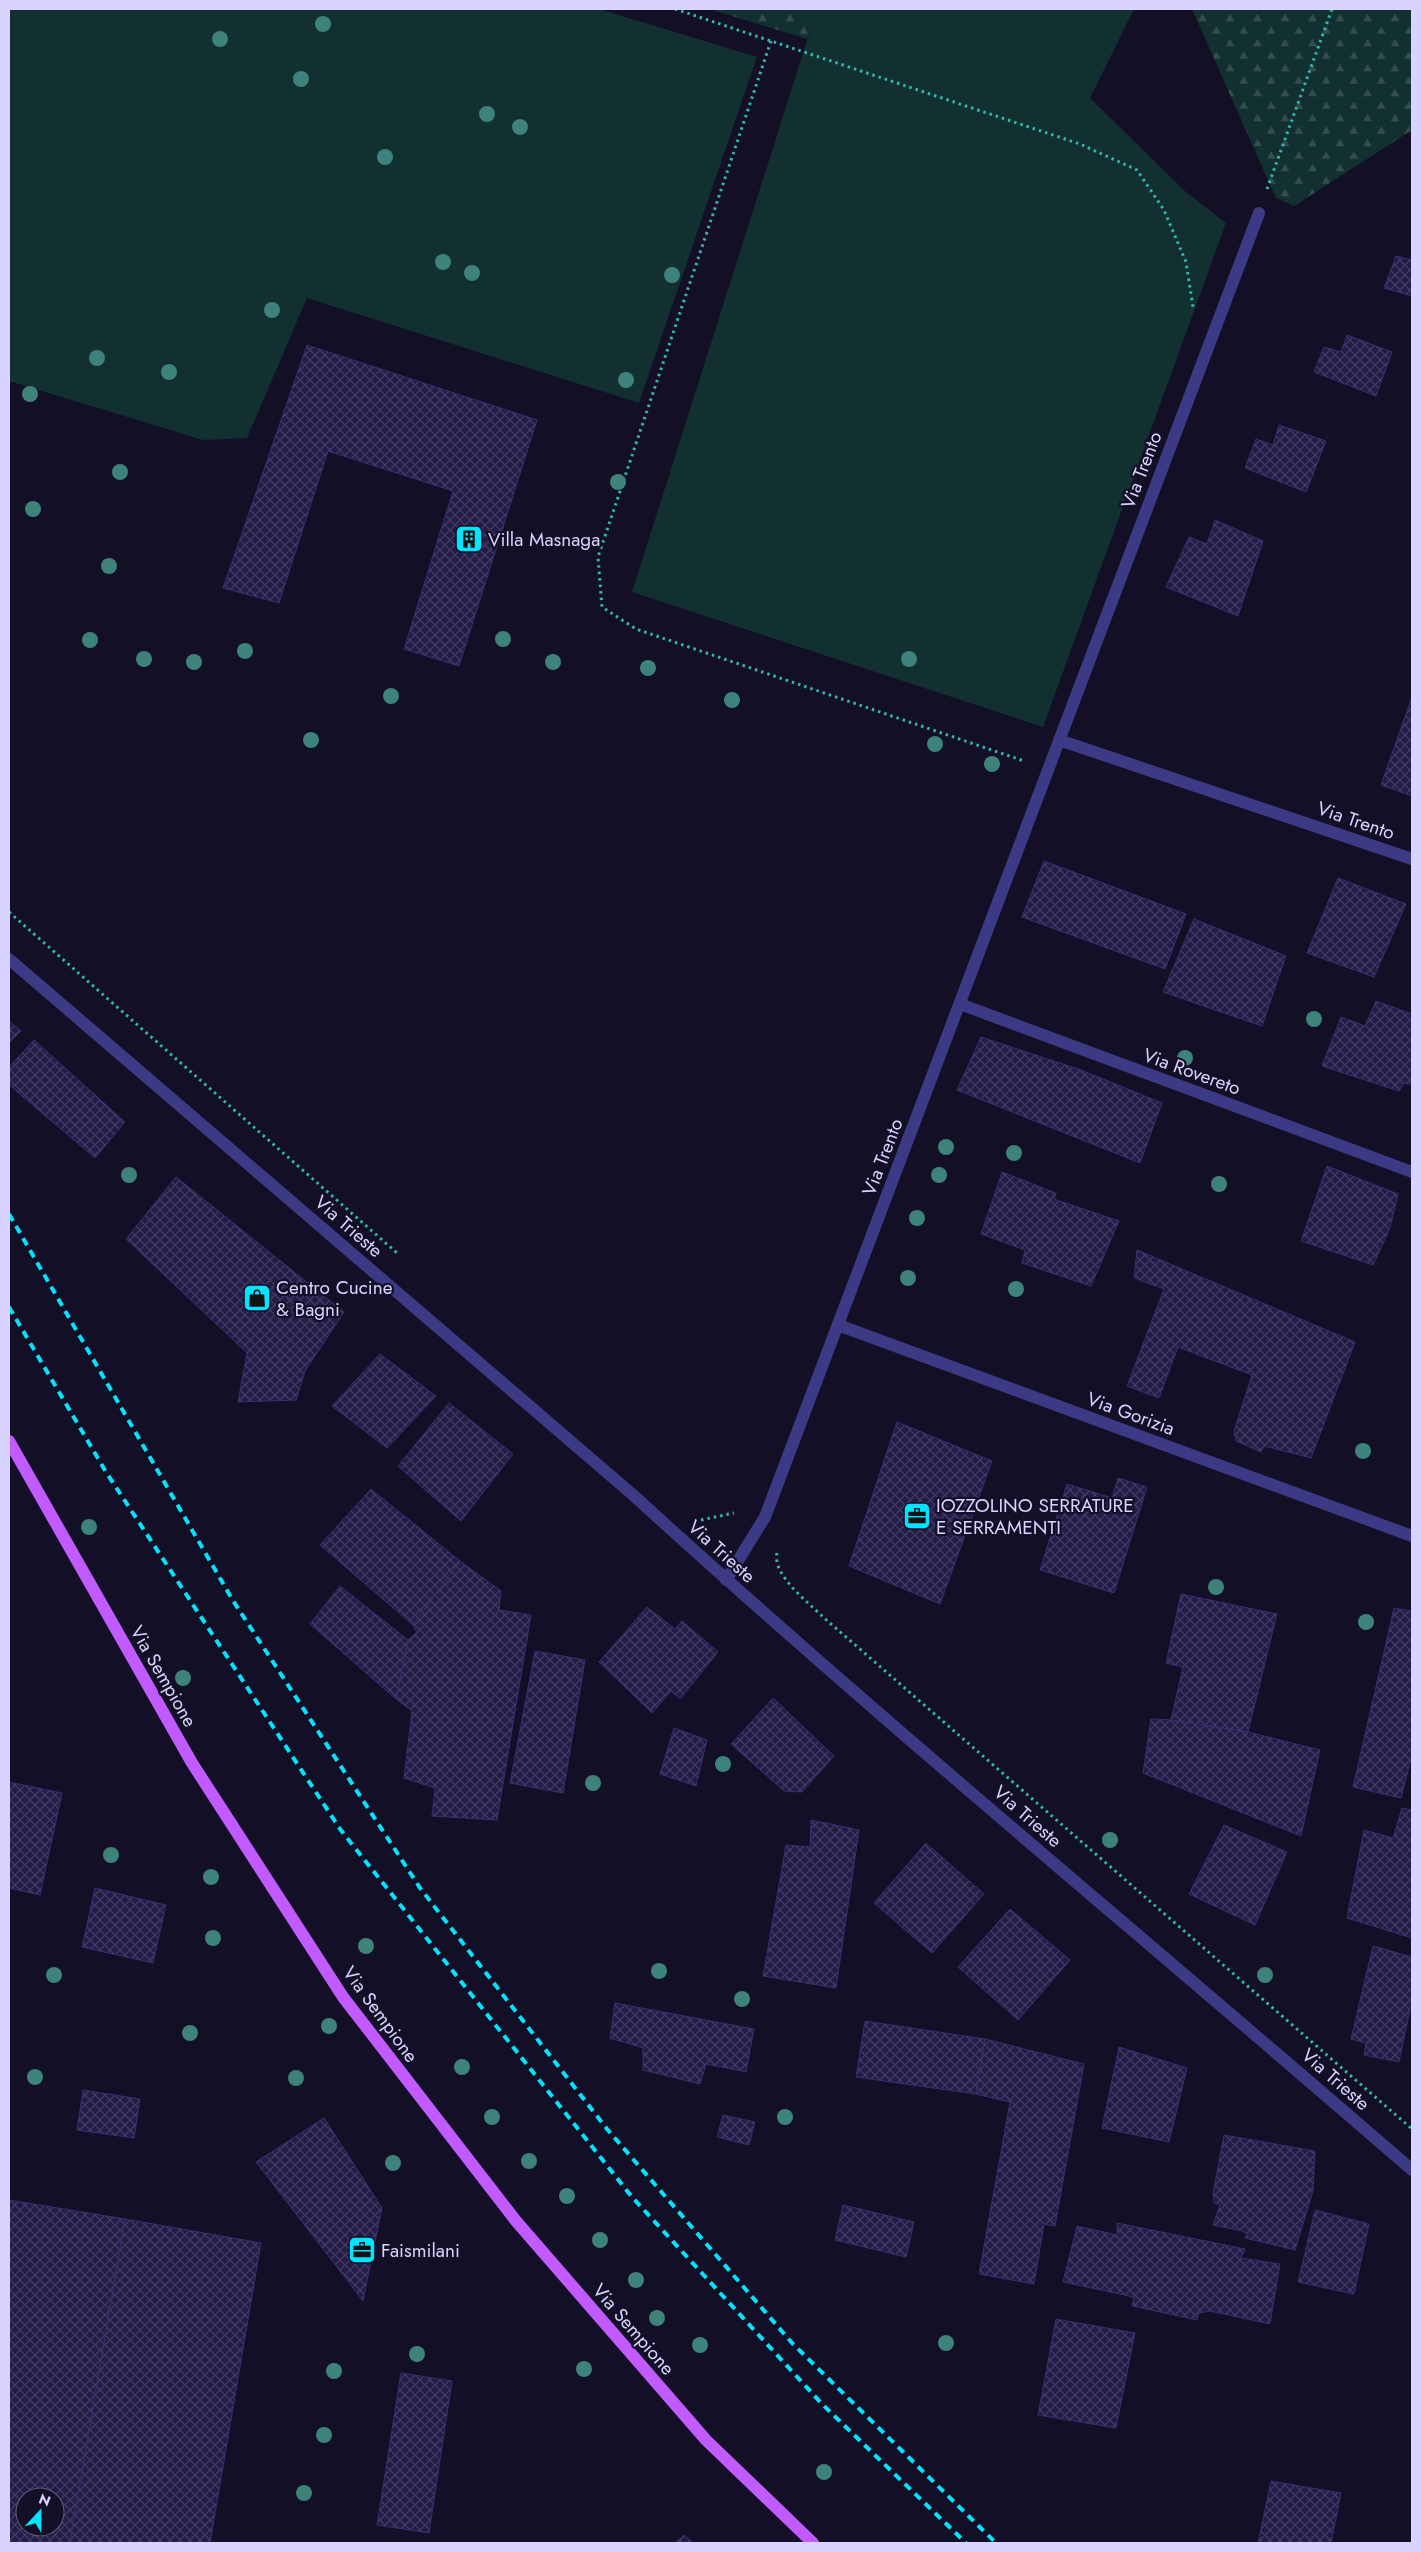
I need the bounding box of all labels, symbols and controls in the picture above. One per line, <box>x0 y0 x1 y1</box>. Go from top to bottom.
street label: Via Trento <box>1114 428 1169 513</box>
building icon: Villa Masnaga <box>454 524 484 554</box>
place label: Villa Masnaga <box>488 526 600 553</box>
street label: Via Trento <box>1313 795 1398 846</box>
street label: Via Rovereto <box>1139 1041 1244 1102</box>
street label: Via Trento <box>855 1115 910 1200</box>
street label: Via Trieste <box>309 1189 389 1264</box>
place label: Centro Cucine & Bagni <box>276 1274 393 1323</box>
shop icon: Centro Cucine & Bagni <box>242 1283 272 1313</box>
street label: Via Gorizia <box>1083 1385 1179 1442</box>
place label: IOZZOLINO SERRATURE E SERRAMENTI <box>936 1492 1134 1541</box>
office icon: IOZZOLINO SERRATURE E SERRAMENTI <box>902 1501 932 1531</box>
street label: Via Trieste <box>682 1514 762 1589</box>
street label: Via Sempione <box>124 1620 204 1732</box>
street label: Via Trieste <box>988 1779 1068 1854</box>
street label: Via Sempione <box>336 1961 425 2068</box>
street label: Via Trieste <box>1296 2042 1376 2117</box>
office icon: Faismilani <box>347 2235 377 2265</box>
place label: Faismilani <box>381 2237 460 2264</box>
street label: Via Sempione <box>586 2278 681 2381</box>
north arrow <box>15 2487 65 2537</box>
text: N <box>36 2489 54 2511</box>

